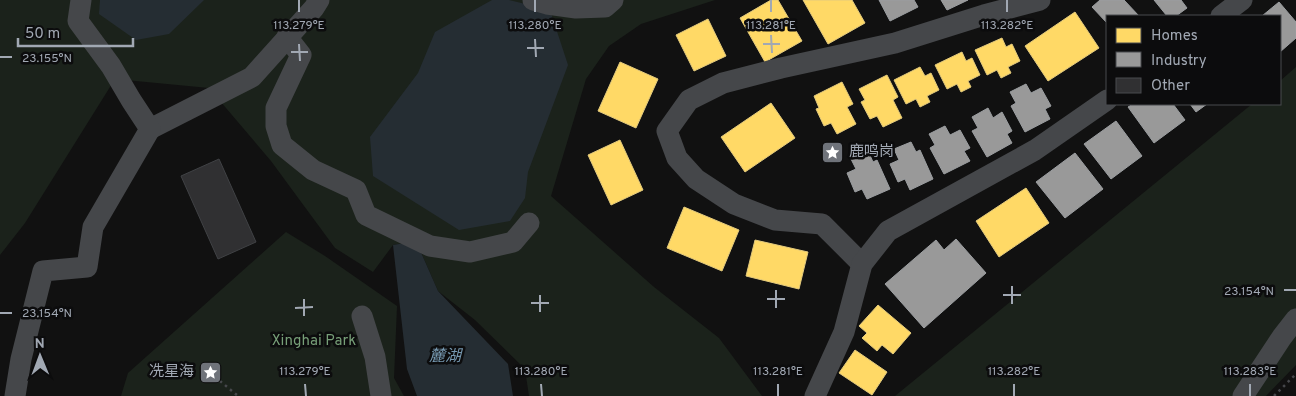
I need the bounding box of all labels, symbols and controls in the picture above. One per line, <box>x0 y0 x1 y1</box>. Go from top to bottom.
scale bar <box>18 15 132 47</box>
legend <box>1106 15 1281 105</box>
text: 113.279°E <box>273 18 325 34</box>
text: 113.280°E <box>508 18 562 34</box>
text: 113.281°E <box>746 18 796 34</box>
text: 113.282°E <box>981 18 1033 34</box>
text: 50 m <box>25 25 60 44</box>
text: Homes <box>1151 27 1198 46</box>
text: 23.155°N <box>22 51 72 67</box>
text: Industry <box>1151 52 1207 71</box>
text: Other <box>1151 77 1190 96</box>
place icon: 鹿鸣岗 <box>821 140 845 164</box>
place label: 鹿鸣岗 <box>849 143 894 162</box>
text: 23.154°N <box>1224 284 1274 300</box>
text: 23.154°N <box>22 306 72 322</box>
north arrow <box>15 331 65 381</box>
park label: Xinghai Park <box>272 332 356 351</box>
text: N <box>35 336 45 353</box>
water label: 麓湖 <box>429 347 464 367</box>
place icon: 冼星海 <box>198 360 222 384</box>
place label: 冼星海 <box>149 363 194 382</box>
text: 113.279°E <box>279 364 331 380</box>
text: 113.280°E <box>514 364 568 380</box>
text: 113.281°E <box>753 364 803 380</box>
text: 113.282°E <box>988 364 1040 380</box>
text: 113.283°E <box>1224 364 1276 380</box>

